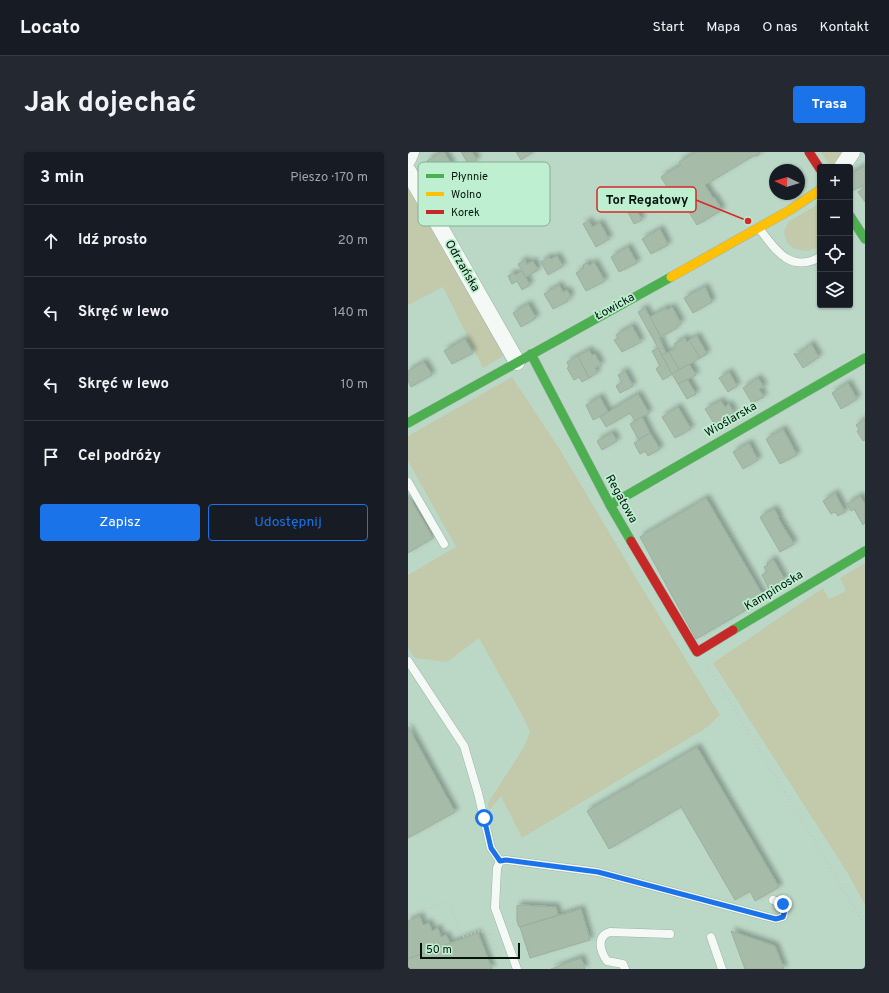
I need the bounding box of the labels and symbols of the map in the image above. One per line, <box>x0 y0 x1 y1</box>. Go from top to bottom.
legend <box>418 162 550 226</box>
north arrow <box>769 164 805 200</box>
text: Płynnie <box>451 170 488 184</box>
callout: Tor Regatowy <box>597 187 696 212</box>
text: Wolno <box>451 188 482 202</box>
text: Tor Regatowy <box>606 193 689 209</box>
text: Korek <box>451 206 480 220</box>
street label: Odrzańska <box>441 237 483 295</box>
street label: Łowicka <box>592 290 638 324</box>
street label: Wioślarska <box>702 399 760 441</box>
street label: Regatowa <box>601 472 641 526</box>
street label: Kampinoska <box>742 567 806 615</box>
route start <box>475 809 493 827</box>
route end <box>774 895 792 913</box>
scale bar <box>420 941 520 960</box>

